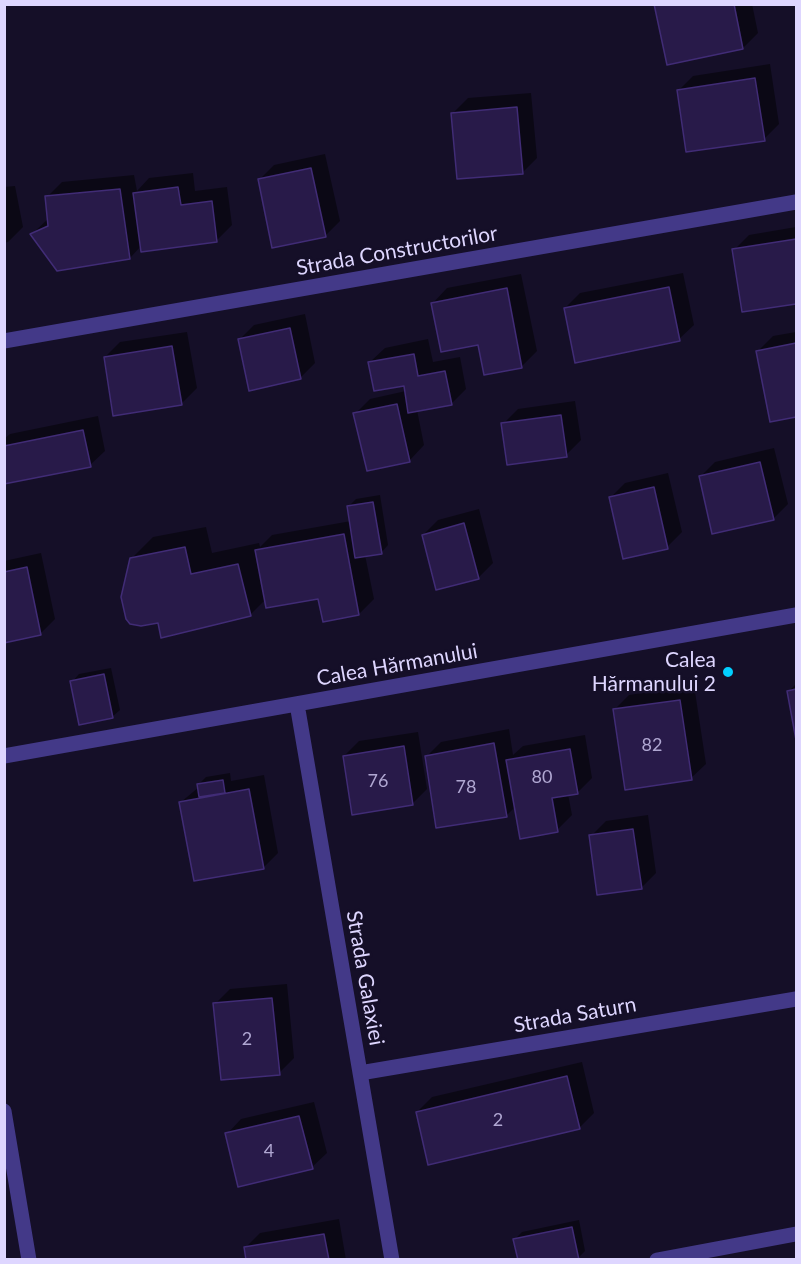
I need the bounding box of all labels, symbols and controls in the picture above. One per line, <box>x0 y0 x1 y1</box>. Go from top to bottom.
street label: Strada Constructorilor <box>294 221 500 281</box>
street label: Calea Hărmanului <box>315 638 479 692</box>
place label: Calea Hărmanului 2 <box>592 647 716 697</box>
marker: Calea Hărmanului 2 <box>721 665 735 679</box>
house number: 82 <box>642 734 662 756</box>
house number: 80 <box>532 766 552 788</box>
house number: 76 <box>368 770 388 792</box>
house number: 78 <box>456 776 476 798</box>
street label: Strada Galaxiei <box>341 909 389 1047</box>
street label: Strada Saturn <box>512 992 638 1038</box>
house number: 2 <box>242 1028 252 1050</box>
house number: 2 <box>493 1109 503 1131</box>
house number: 4 <box>264 1140 274 1162</box>

